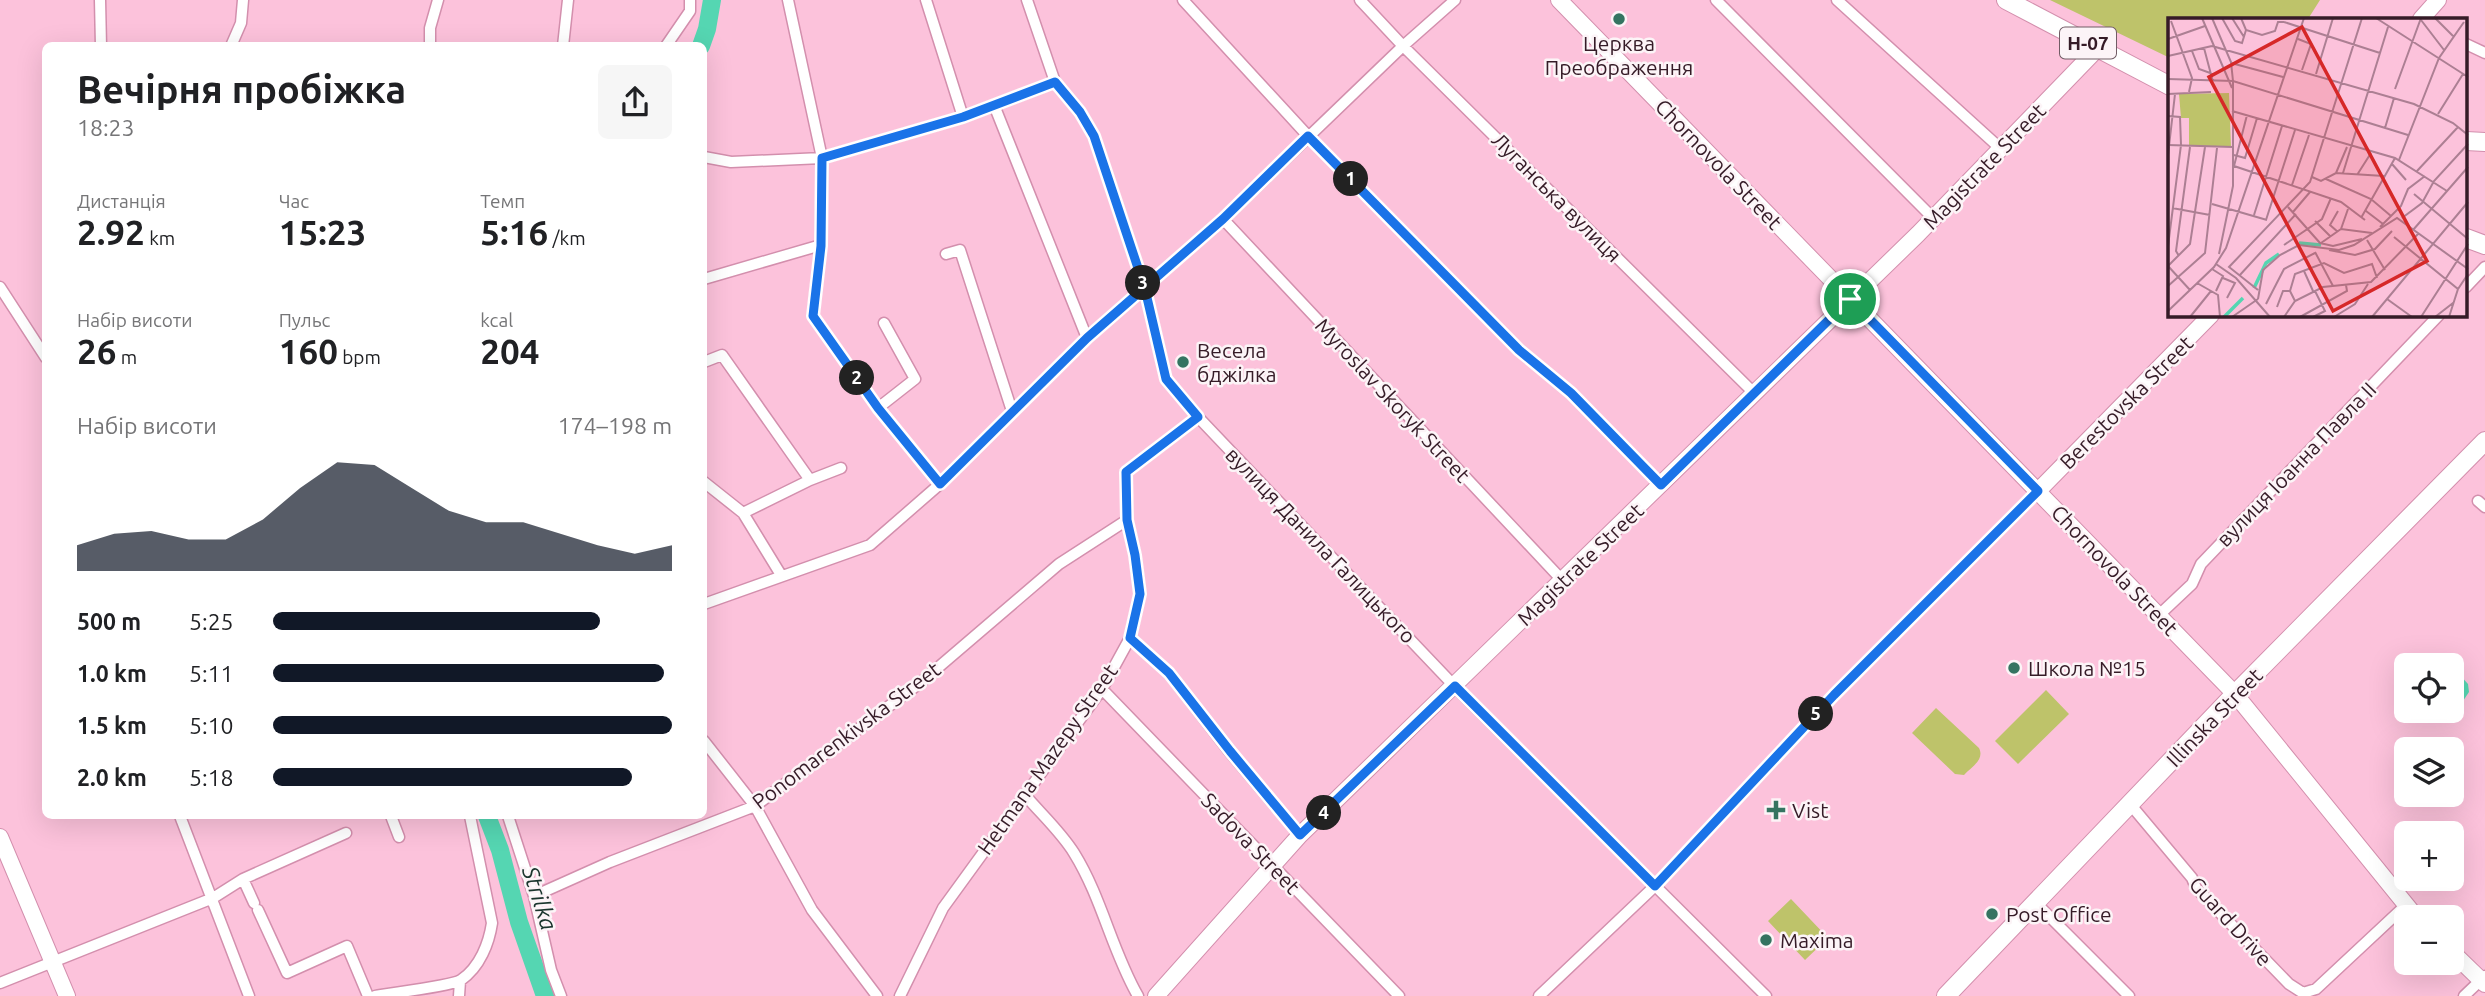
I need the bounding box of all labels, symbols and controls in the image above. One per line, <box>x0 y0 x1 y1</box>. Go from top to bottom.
marker: Церква Преображення <box>1611 11 1627 27</box>
inset map <box>2168 18 2468 317</box>
road number: Н-07 <box>2060 28 2116 58</box>
place label: Церква Преображення <box>1545 31 1693 79</box>
button: share <box>598 65 672 139</box>
text: Вечірня пробіжка <box>77 68 406 110</box>
street label: Chornovola Street <box>1651 94 1787 234</box>
street label: Magistrate Street <box>1918 98 2050 234</box>
text: 18:23 <box>77 115 135 140</box>
street label: Луганська вулиця <box>1487 127 1627 267</box>
pin: 1 <box>1334 162 1368 196</box>
text: 1 <box>1345 167 1356 189</box>
text: Дистанція <box>77 190 166 212</box>
text: Час <box>279 190 309 212</box>
text: Темп <box>480 190 525 212</box>
text: 2.92 <box>77 212 145 252</box>
text: 15:23 <box>279 212 366 252</box>
text: 5:16 <box>480 212 548 252</box>
text: km <box>145 227 175 249</box>
text: /km <box>548 227 586 249</box>
pin: 3 <box>1126 266 1160 300</box>
pin <box>1820 269 1880 329</box>
text: 3 <box>1137 271 1148 293</box>
icon: arrive <box>1831 280 1869 318</box>
text: Набір висоти <box>77 309 193 331</box>
text: Пульс <box>279 309 330 331</box>
text: kcal <box>480 309 513 331</box>
street label: Myroslav Skoryk Street <box>1311 313 1475 487</box>
text: 26 <box>77 331 116 371</box>
text: 160 <box>279 331 338 371</box>
text: 204 <box>480 331 540 371</box>
street label: Berestovska Street <box>2055 331 2197 473</box>
place label: Весела бджілка <box>1197 338 1277 386</box>
text: m <box>116 346 137 368</box>
text: bpm <box>338 346 381 368</box>
marker: Весела бджілка <box>1175 354 1191 370</box>
pin: 2 <box>840 360 874 396</box>
text: 2 <box>851 366 862 388</box>
street label: вулиця Іоанна Павла II <box>2211 377 2381 551</box>
text: Набір висоти <box>77 413 217 438</box>
text: 174–198 m <box>558 413 672 438</box>
street label: вулиця Данила Галицького <box>1221 442 1421 648</box>
street label: Magistrate Street <box>1512 498 1648 630</box>
street label: Chornovola Street <box>2047 500 2183 640</box>
text: 500 m <box>77 609 141 634</box>
text: 5:25 <box>189 609 234 634</box>
map controls <box>2394 653 2464 975</box>
button: locate <box>2394 653 2464 723</box>
street label: Ponomarenkivska Street <box>747 656 945 814</box>
place label: Школа №15 <box>2028 656 2146 680</box>
street label: Hetmana Mazepy Street <box>972 659 1122 859</box>
marker: Школа №15 <box>2006 660 2022 676</box>
text: 1.0 km <box>77 661 147 686</box>
text: 5:11 <box>189 661 234 686</box>
street label: Illinska Street <box>2161 663 2267 771</box>
pin: 5 <box>1798 696 1834 732</box>
text: 5 <box>1810 702 1821 724</box>
text: 1.5 km <box>77 713 147 738</box>
text: 5:10 <box>189 713 234 738</box>
button: layers <box>2394 737 2464 807</box>
text: 2.0 km <box>77 765 147 790</box>
text: 5:18 <box>189 765 234 790</box>
street label: Sadova Street <box>1197 788 1305 898</box>
pin: 4 <box>1306 796 1342 830</box>
place label: Vist <box>1792 798 1828 822</box>
marker: Vist <box>1766 800 1786 820</box>
text: 4 <box>1318 801 1329 823</box>
button: + <box>2394 821 2464 891</box>
water label: Strilka <box>518 862 562 933</box>
street label: Guard Drive <box>2185 872 2277 970</box>
place label: Post Office <box>2006 902 2111 926</box>
button: − <box>2394 905 2464 975</box>
marker: Post Office <box>1984 906 2000 922</box>
place label: Maxima <box>1780 928 1854 952</box>
marker: Maxima <box>1758 932 1774 948</box>

